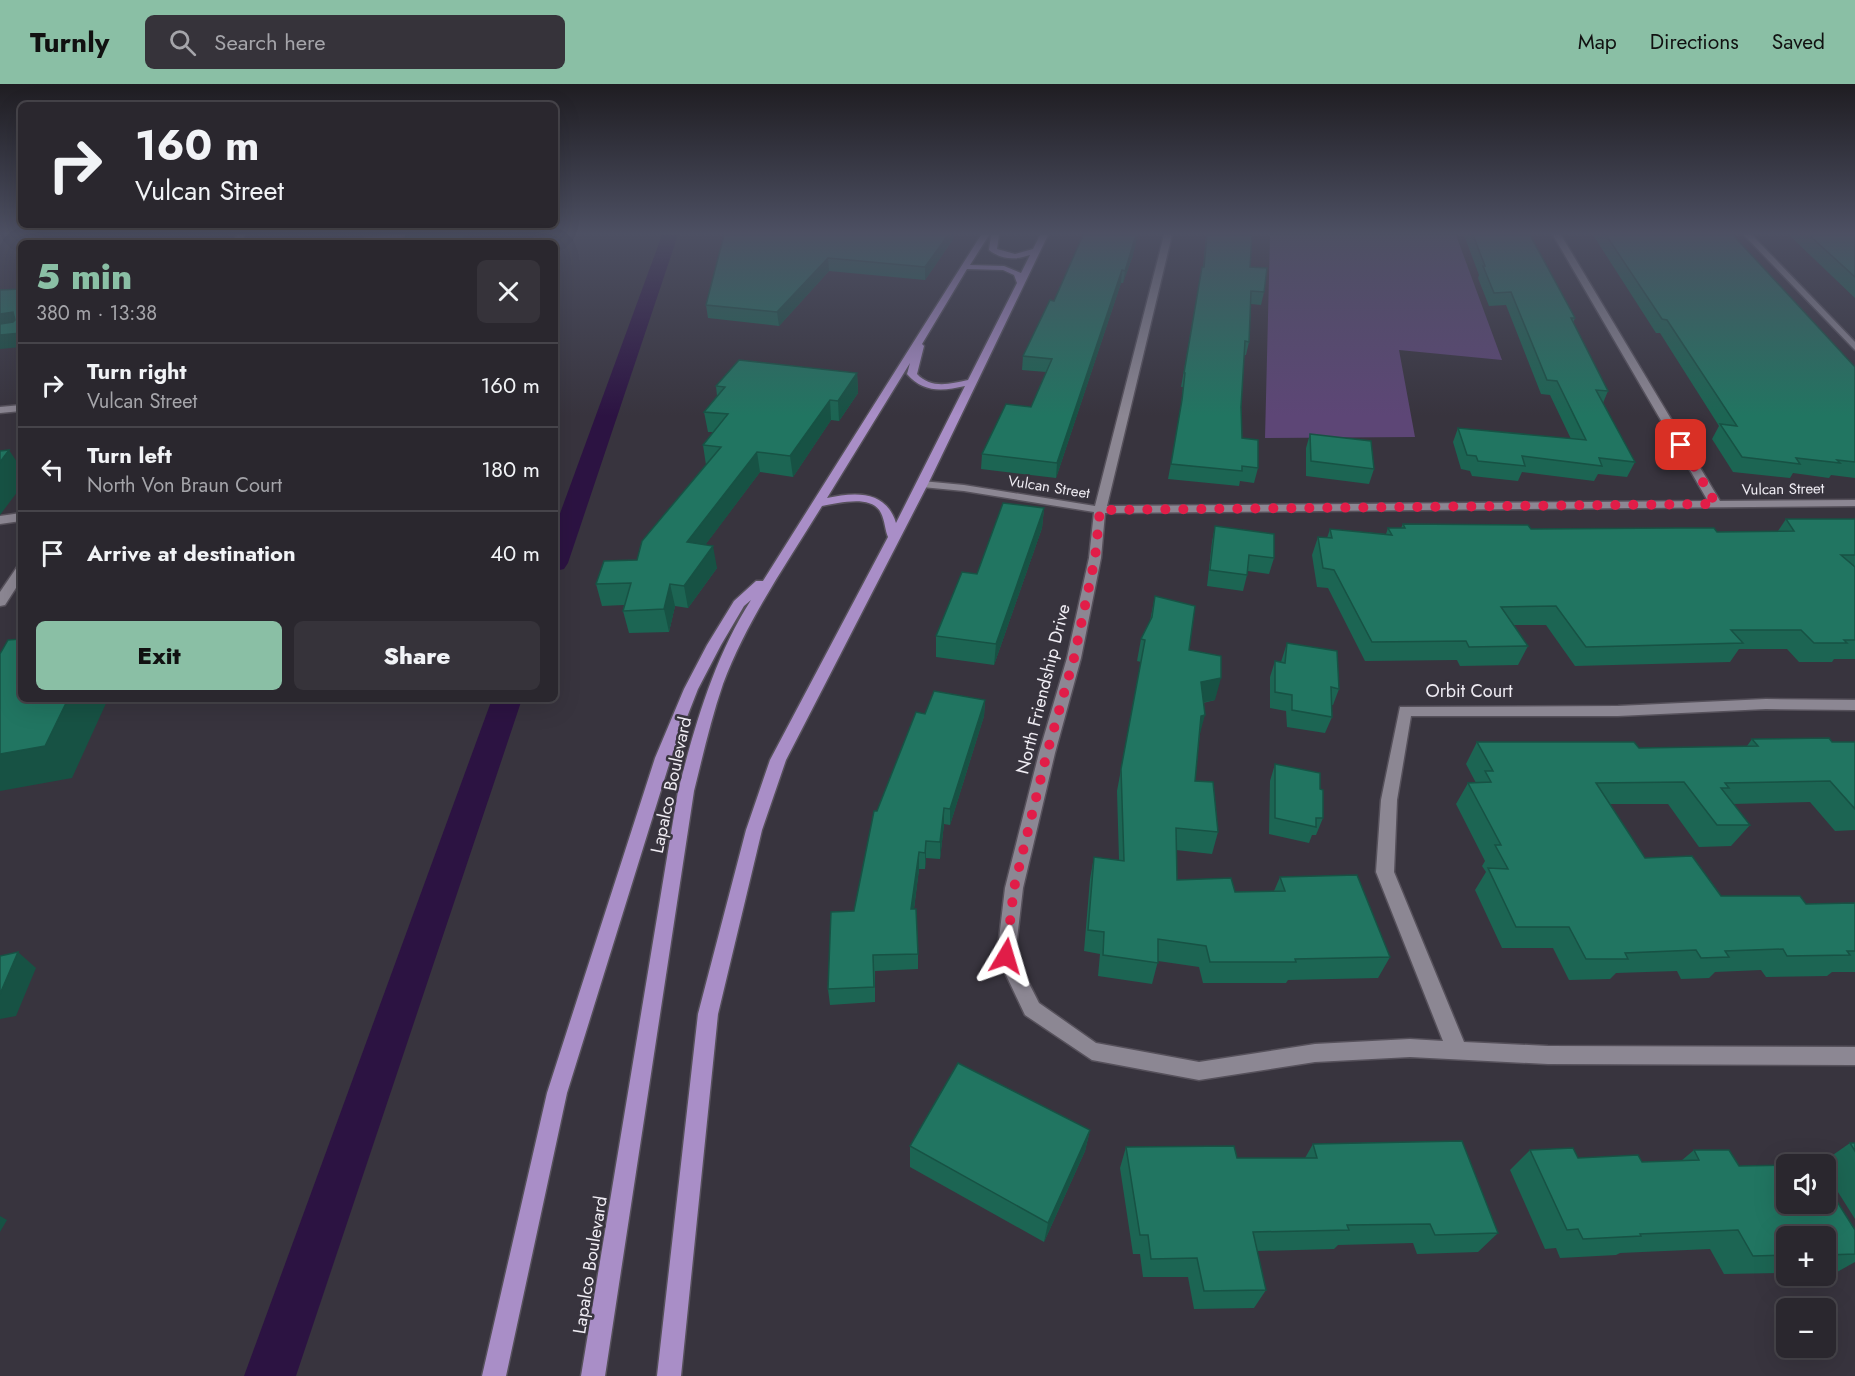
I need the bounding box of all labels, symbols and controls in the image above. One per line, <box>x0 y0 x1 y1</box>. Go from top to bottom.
search box <box>145 15 565 69</box>
text: Turnly <box>30 22 109 63</box>
icon: search <box>166 26 199 59</box>
text: Search here <box>214 26 326 58</box>
text: Map <box>1578 27 1617 57</box>
text: Directions <box>1650 27 1739 57</box>
text: Saved <box>1772 27 1825 57</box>
text: 160 m <box>135 115 259 176</box>
icon: right <box>36 126 114 204</box>
text: Vulcan Street <box>135 171 284 210</box>
text: 5 min <box>36 250 132 302</box>
button: close <box>477 260 540 323</box>
text: 380 m · 13:38 <box>36 299 157 328</box>
text: Turn right <box>87 355 187 387</box>
icon: right <box>36 369 69 402</box>
text: 160 m <box>480 369 540 401</box>
text: Vulcan Street <box>87 387 197 416</box>
pin <box>1655 419 1706 470</box>
icon: arrive <box>1664 428 1697 461</box>
text: Turn left <box>87 439 172 471</box>
icon: left <box>36 453 69 486</box>
text: 180 m <box>481 453 540 485</box>
street label: Vulcan Street <box>1006 470 1092 504</box>
text: North Von Braun Court <box>87 471 282 500</box>
street label: Vulcan Street <box>1741 477 1825 501</box>
icon: arrive <box>36 537 69 570</box>
text: Arrive at destination <box>87 537 296 569</box>
text: 40 m <box>490 537 540 569</box>
street label: North Friendship Drive <box>1009 601 1077 777</box>
button: Exit <box>36 621 282 690</box>
button: Share <box>294 621 540 690</box>
street label: Orbit Court <box>1425 678 1513 704</box>
street label: Lapalco Boulevard <box>644 714 698 856</box>
position arrow <box>974 924 1038 988</box>
map controls <box>1776 1154 1836 1358</box>
button: sound <box>1776 1154 1836 1214</box>
street label: Lapalco Boulevard <box>566 1194 614 1336</box>
button: + <box>1776 1226 1836 1286</box>
button: − <box>1776 1298 1836 1358</box>

